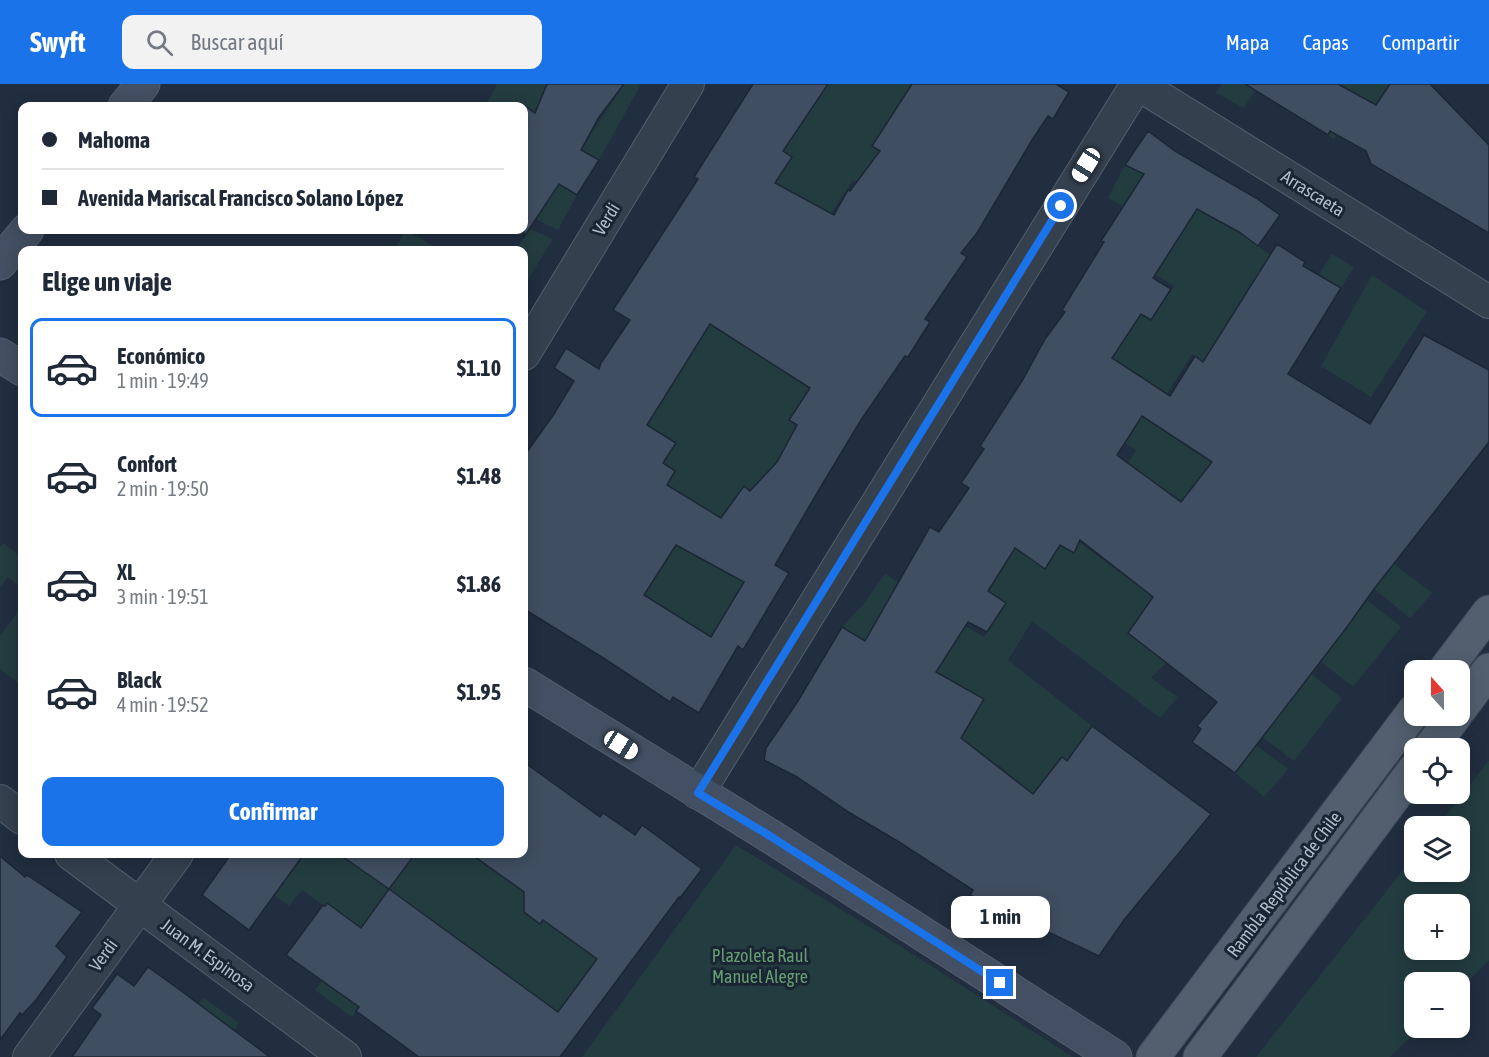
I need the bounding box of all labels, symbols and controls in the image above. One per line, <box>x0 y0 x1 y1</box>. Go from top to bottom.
search box <box>122 15 542 69</box>
text: Swyft <box>30 26 86 58</box>
icon: search <box>143 26 176 59</box>
text: Buscar aquí <box>191 29 284 55</box>
text: Mapa <box>1226 30 1269 54</box>
text: Capas <box>1302 30 1349 54</box>
text: Compartir <box>1382 30 1459 54</box>
text: Mahoma <box>78 127 150 153</box>
car <box>1069 145 1103 185</box>
street label: Arrascaeta <box>1278 165 1348 221</box>
text: Avenida Mariscal Francisco Solano López <box>78 185 403 211</box>
route start <box>1047 192 1074 219</box>
street label: Verdi <box>588 199 624 239</box>
text: Elige un viaje <box>42 266 172 297</box>
icon: car <box>45 341 99 395</box>
text: Económico <box>117 343 205 369</box>
text: $1.10 <box>457 355 501 381</box>
text: 1 min · 19:49 <box>117 369 209 392</box>
icon: car <box>45 449 99 503</box>
text: Confort <box>117 451 177 477</box>
text: $1.48 <box>457 463 501 489</box>
text: 2 min · 19:50 <box>117 477 209 500</box>
icon: car <box>45 557 99 611</box>
text: XL <box>117 559 135 585</box>
text: $1.86 <box>457 571 501 597</box>
text: 3 min · 19:51 <box>117 585 209 608</box>
north arrow <box>1404 660 1470 726</box>
map controls <box>1404 660 1470 1038</box>
icon: car <box>45 665 99 719</box>
text: Black <box>117 667 161 693</box>
text: $1.95 <box>457 679 501 705</box>
text: 4 min · 19:52 <box>117 693 209 716</box>
car <box>601 728 641 762</box>
button: locate <box>1404 738 1470 804</box>
button: Confirmar <box>42 777 504 846</box>
street label: Rambla República de Chile <box>1222 807 1346 961</box>
button: layers <box>1404 816 1470 882</box>
button: + <box>1404 894 1470 960</box>
callout: 1 min <box>950 896 1050 938</box>
text: 1 min <box>980 905 1021 928</box>
street label: Juan M. Espinosa <box>157 914 259 996</box>
street label: Verdi <box>84 935 122 975</box>
park label: Plazoleta Raul Manuel Alegre <box>712 945 808 987</box>
route end <box>986 969 1013 996</box>
button: − <box>1404 972 1470 1038</box>

